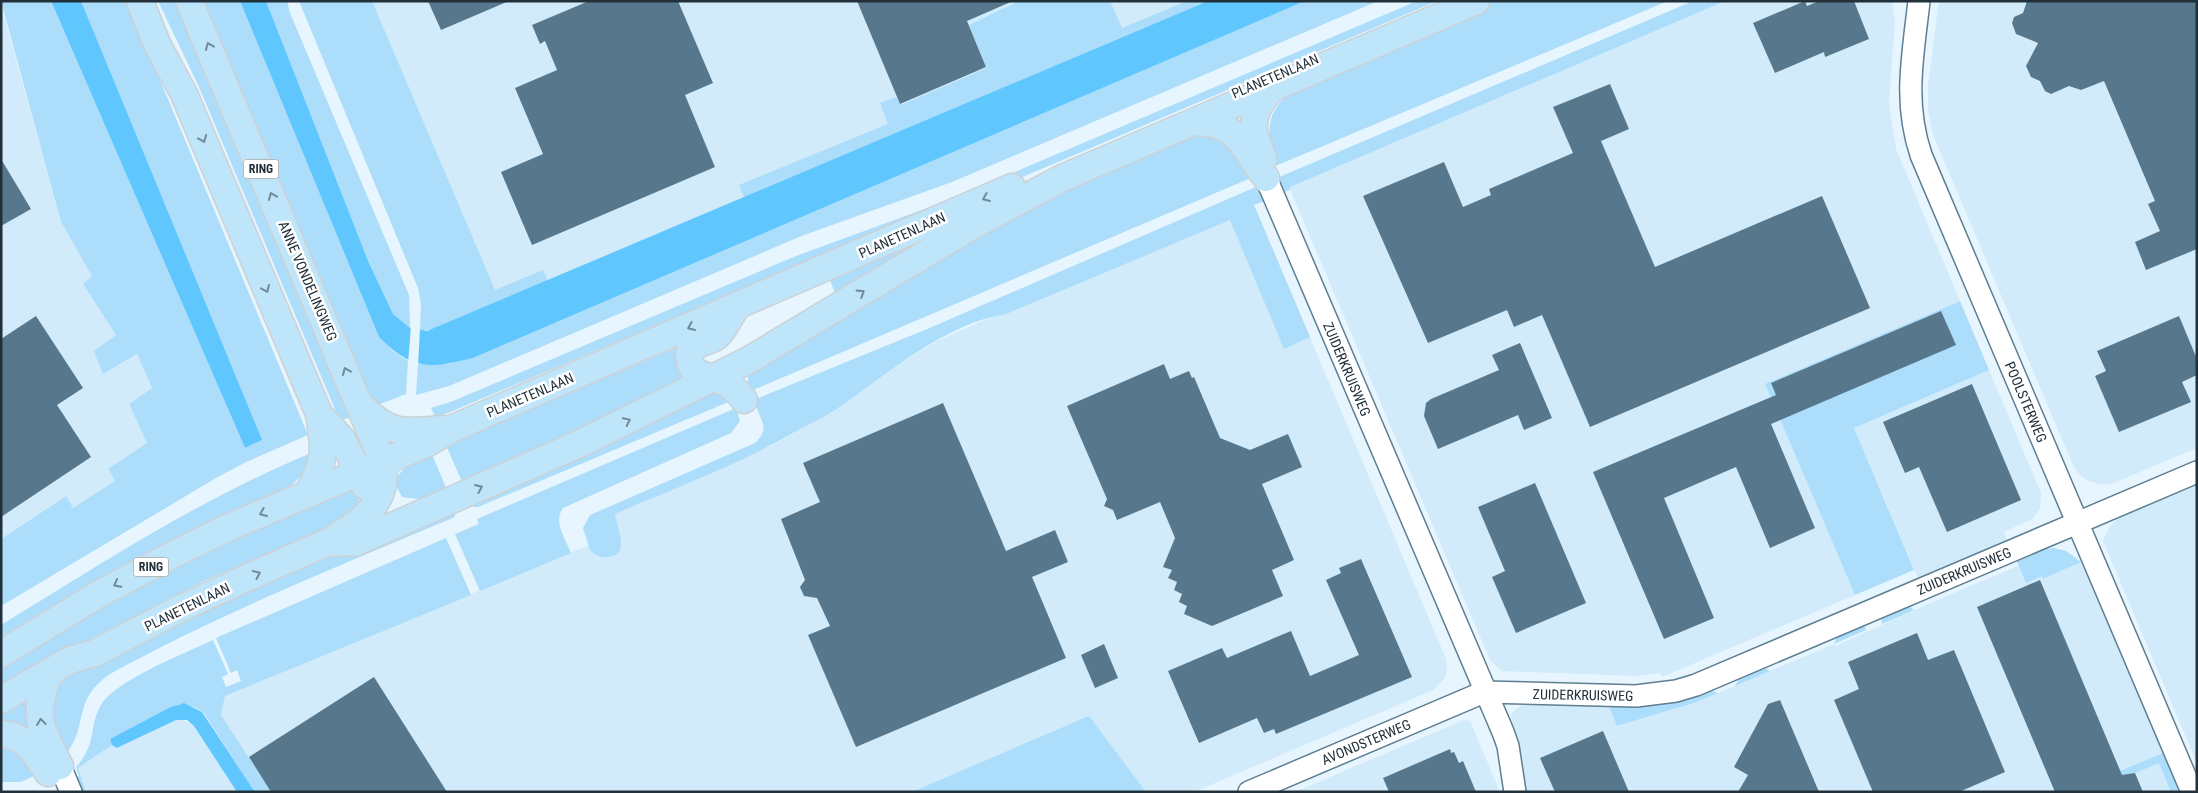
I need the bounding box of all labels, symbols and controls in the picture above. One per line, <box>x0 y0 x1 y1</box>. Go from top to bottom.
one-way arrow <box>204 43 214 51</box>
street label: PLANETENLAAN <box>1229 50 1321 102</box>
one-way arrow <box>197 134 208 143</box>
road number: RING <box>244 160 278 178</box>
one-way arrow <box>268 192 278 201</box>
one-way arrow <box>982 192 991 203</box>
street label: PLANETENLAAN <box>856 209 948 261</box>
street label: ANNE VONDELINGWEG <box>276 219 340 343</box>
one-way arrow <box>260 284 271 293</box>
one-way arrow <box>856 290 865 299</box>
street label: ZUIDERKRUISWEG <box>1320 320 1374 418</box>
one-way arrow <box>687 321 696 331</box>
street label: POOLSTERWEG <box>2002 359 2050 445</box>
one-way arrow <box>342 367 353 376</box>
street label: PLANETENLAAN <box>484 369 576 421</box>
one-way arrow <box>621 417 630 427</box>
one-way arrow <box>474 484 483 495</box>
one-way arrow <box>259 506 268 517</box>
street label: ZUIDERKRUISWEG <box>1915 544 2013 598</box>
road number: RING <box>134 558 168 576</box>
one-way arrow <box>252 569 261 580</box>
one-way arrow <box>114 578 123 588</box>
street label: PLANETENLAAN <box>142 579 232 635</box>
street label: ZUIDERKRUISWEG <box>1533 686 1633 704</box>
street label: AVONDSTERWEG <box>1319 716 1413 768</box>
one-way arrow <box>36 717 47 725</box>

